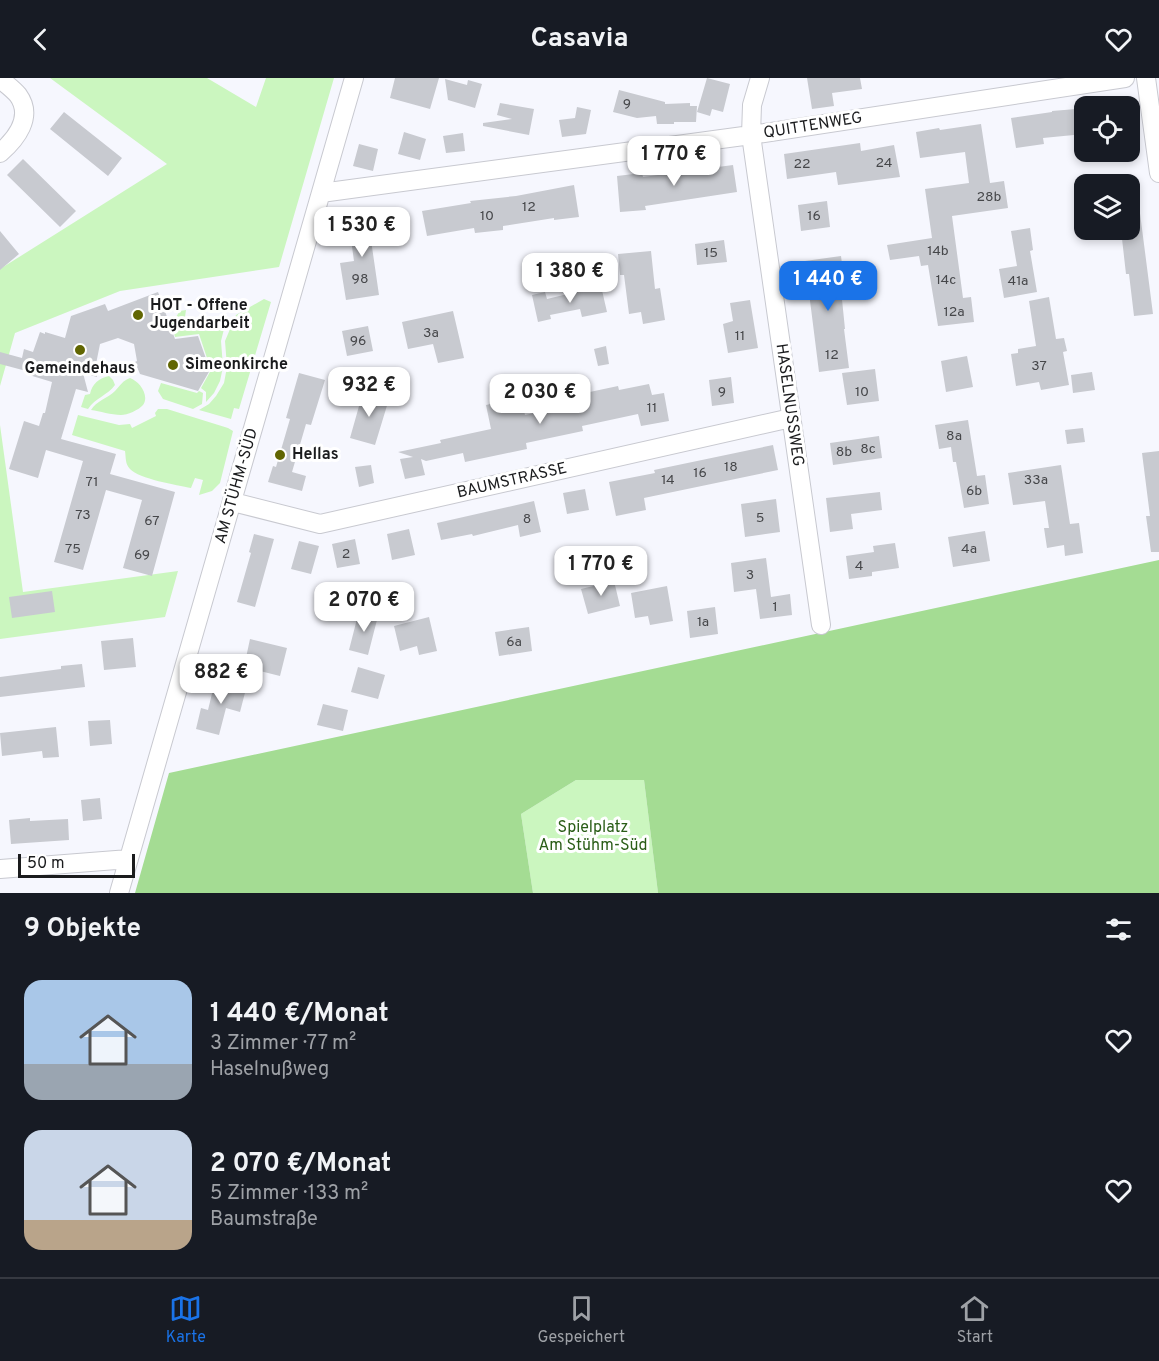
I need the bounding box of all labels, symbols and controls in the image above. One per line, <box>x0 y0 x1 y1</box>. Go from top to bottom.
text: Casavia <box>531 22 628 56</box>
icon: back <box>24 23 57 56</box>
icon: heart <box>1102 23 1135 56</box>
house number: 9 <box>623 96 631 113</box>
map controls <box>1074 96 1140 240</box>
button: locate <box>1074 96 1140 162</box>
street label: QUITTENWEG <box>762 108 864 144</box>
pin: 1 770 € <box>619 136 729 187</box>
text: 1 770 € <box>641 142 707 168</box>
house number: 24 <box>875 155 893 172</box>
house number: 22 <box>793 156 811 173</box>
button: layers <box>1074 174 1140 240</box>
house number: 28b <box>977 189 1002 206</box>
house number: 12 <box>522 199 536 216</box>
pin: 1 530 € <box>307 207 417 258</box>
house number: 10 <box>480 208 494 225</box>
house number: 16 <box>807 208 821 225</box>
text: 1 530 € <box>328 213 396 239</box>
house number: 14b <box>927 243 949 260</box>
house number: 15 <box>704 245 718 262</box>
pin: 1 380 € <box>515 253 625 304</box>
text: 1 380 € <box>536 259 604 285</box>
pin: 1 440 € <box>773 261 883 312</box>
text: 1 440 € <box>793 267 863 293</box>
house number: 98 <box>352 271 368 288</box>
house number: 14c <box>936 272 956 289</box>
house number: 41a <box>1008 273 1028 290</box>
place label: HOT - Offene Jugendarbeit <box>150 296 250 334</box>
house number: 12a <box>943 304 965 321</box>
marker: HOT - Offene Jugendarbeit <box>131 308 145 322</box>
house number: 3a <box>423 325 439 342</box>
house number: 11 <box>735 328 745 345</box>
house number: 96 <box>350 333 366 350</box>
street label: HASELNUSSWEG <box>770 342 808 468</box>
marker: Gemeindehaus <box>73 343 87 357</box>
house number: 12 <box>825 347 839 364</box>
place label: Simeonkirche <box>185 355 288 375</box>
marker: Simeonkirche <box>166 358 180 372</box>
house number: 37 <box>1031 358 1047 375</box>
place label: Gemeindehaus <box>25 359 136 379</box>
pin: 932 € <box>327 367 411 418</box>
text: 932 € <box>342 373 396 399</box>
pin: 2 030 € <box>485 374 595 425</box>
text: 2 030 € <box>504 380 576 406</box>
house number: 9 <box>718 384 726 401</box>
house number: 10 <box>855 384 869 401</box>
house number: 11 <box>647 400 657 417</box>
street label: AM STÜHM-SÜD <box>209 425 263 546</box>
house number: 8a <box>946 428 962 445</box>
house number: 8c <box>860 441 876 458</box>
house number: 8b <box>836 444 852 461</box>
place label: Hellas <box>292 445 339 465</box>
marker: Hellas <box>273 448 287 462</box>
street label: BAUMSTRASSE <box>455 459 569 503</box>
house number: 18 <box>724 459 738 476</box>
house number: 16 <box>693 465 707 482</box>
house number: 14 <box>661 472 675 489</box>
house number: 33a <box>1024 472 1048 489</box>
house number: 71 <box>86 474 98 491</box>
house number: 6b <box>966 483 982 500</box>
house number: 73 <box>75 507 91 524</box>
house number: 5 <box>756 510 764 527</box>
house number: 8 <box>523 511 531 528</box>
house number: 67 <box>144 513 160 530</box>
house number: 75 <box>65 541 81 558</box>
house number: 4a <box>961 541 977 558</box>
house number: 2 <box>342 546 350 563</box>
pin: 1 770 € <box>546 546 656 597</box>
house number: 69 <box>134 547 150 564</box>
text: 1 770 € <box>568 552 634 578</box>
house number: 4 <box>855 558 863 575</box>
house number: 3 <box>746 567 754 584</box>
pin: 2 070 € <box>309 582 419 633</box>
text: 2 070 € <box>328 588 400 614</box>
house number: 1 <box>772 599 778 616</box>
house number: 1a <box>697 614 709 631</box>
house number: 6a <box>506 634 522 651</box>
pin: 882 € <box>179 654 263 705</box>
text: 882 € <box>194 660 248 686</box>
park label: Spielplatz Am Stühm-Süd <box>538 818 648 856</box>
scale bar <box>18 851 135 878</box>
text: 50 m <box>27 854 65 874</box>
text: 9 Objekte <box>24 913 141 946</box>
icon: filters <box>1102 913 1135 946</box>
text: 1 440 €/Monat <box>210 998 389 1031</box>
icon: home <box>72 1004 144 1076</box>
icon: heart <box>1102 1024 1135 1057</box>
text: 3 Zimmer · 77 m² <box>210 1031 356 1057</box>
text: Haselnußweg <box>210 1057 329 1083</box>
text: 2 070 €/Monat <box>210 1148 391 1181</box>
icon: home <box>72 1154 144 1226</box>
icon: heart <box>1102 1174 1135 1207</box>
text: 5 Zimmer · 133 m² <box>210 1181 368 1207</box>
text: Baumstraße <box>210 1207 318 1233</box>
tab: Karte <box>166 1292 206 1348</box>
tab: Gespeichert <box>537 1292 625 1348</box>
tab: Start <box>957 1292 993 1348</box>

